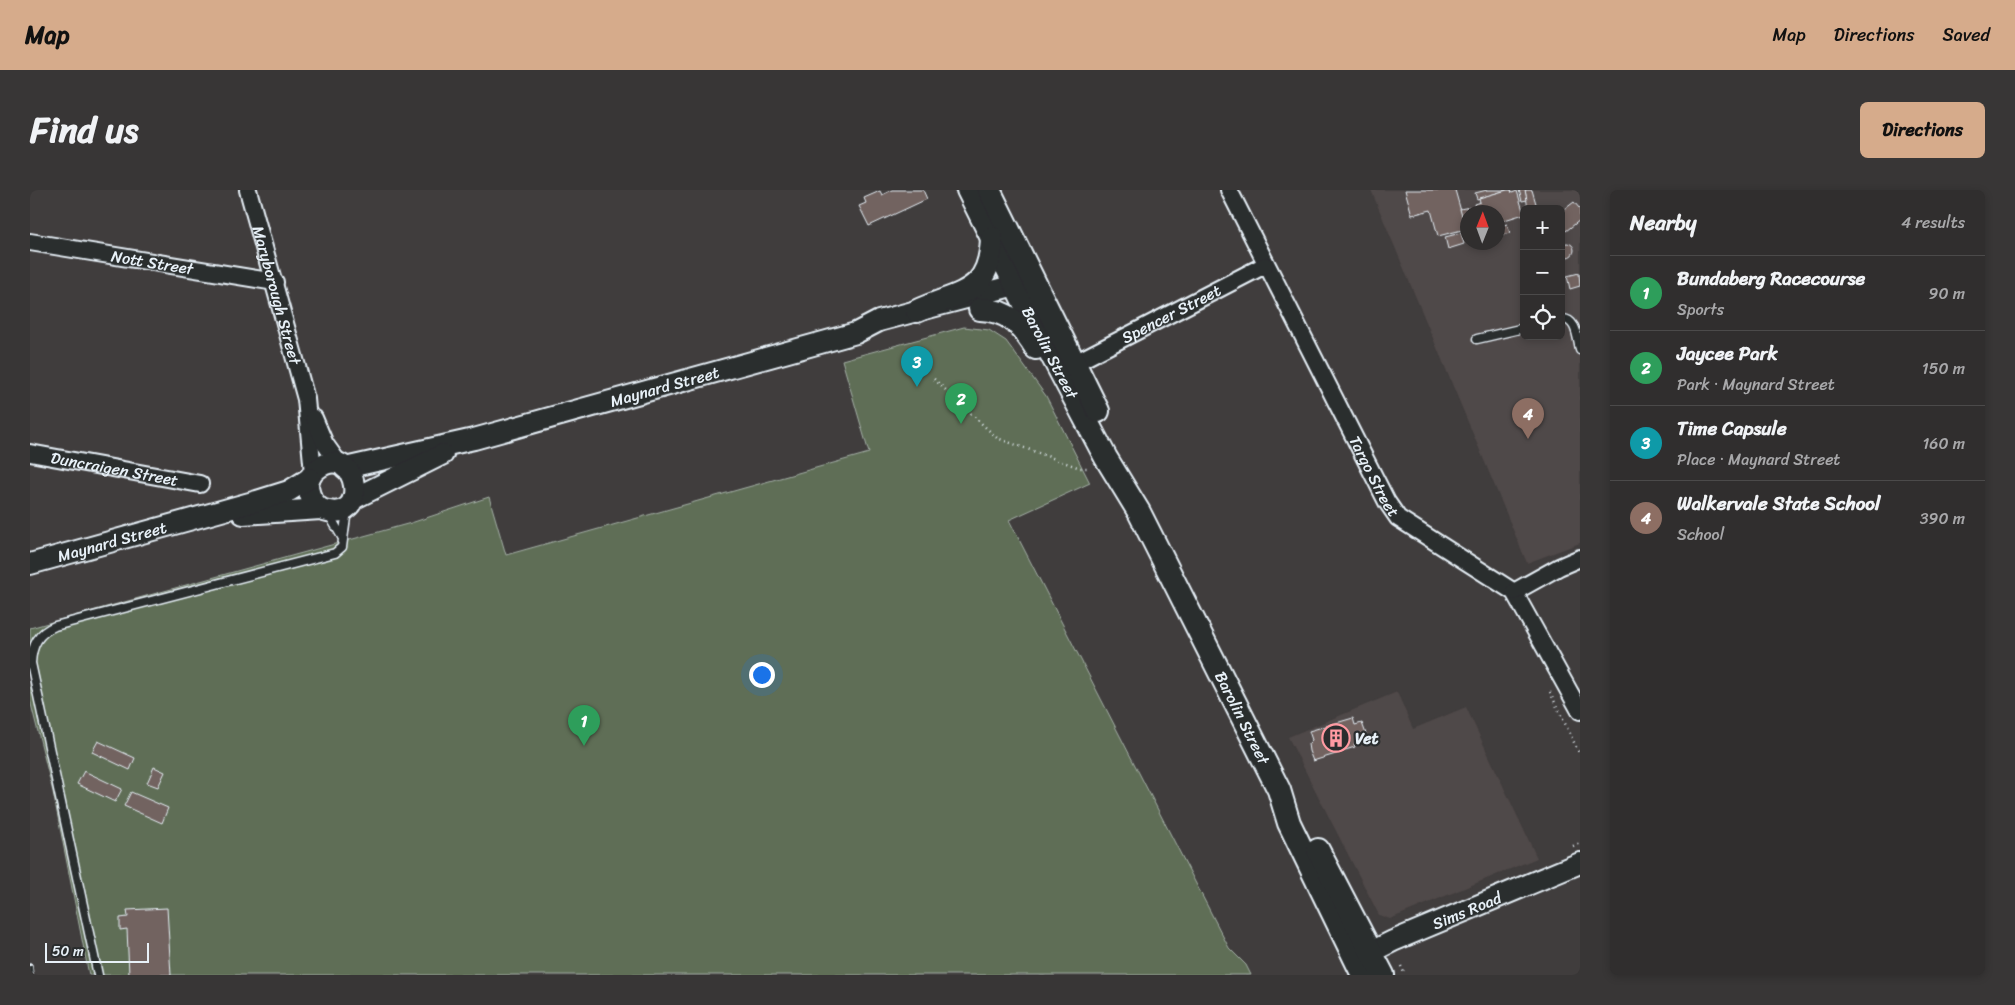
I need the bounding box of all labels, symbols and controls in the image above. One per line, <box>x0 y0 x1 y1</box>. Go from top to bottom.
text: Map <box>25 14 69 56</box>
text: Map <box>1773 19 1806 51</box>
text: Directions <box>1834 19 1915 51</box>
text: Saved <box>1943 19 1990 51</box>
text: Find us <box>30 99 138 161</box>
button: Directions <box>1860 102 1985 158</box>
text: Nearby <box>1630 204 1696 242</box>
north arrow <box>1460 205 1505 250</box>
map controls <box>1520 205 1565 340</box>
button: + <box>1520 205 1565 250</box>
text: 4 results <box>1901 208 1965 237</box>
street label: Maryborough Street <box>244 222 310 368</box>
street label: Nott Street <box>109 241 196 283</box>
button: − <box>1520 250 1565 295</box>
text: Bundaberg Racecourse <box>1677 262 1865 295</box>
street label: Spencer Street <box>1116 276 1226 351</box>
text: 1 <box>1643 279 1649 308</box>
text: 90 m <box>1929 279 1965 308</box>
button: locate <box>1520 295 1565 340</box>
text: Sports <box>1677 295 1724 324</box>
street label: Barolin Street <box>1014 301 1087 404</box>
text: Jaycee Park <box>1677 337 1778 370</box>
pin: 3 <box>901 346 933 387</box>
text: 2 <box>1641 354 1651 383</box>
text: 150 m <box>1922 354 1965 383</box>
street label: Maynard Street <box>607 357 723 415</box>
text: Park · Maynard Street <box>1677 370 1835 399</box>
pin: 2 <box>945 383 977 424</box>
pin: 4 <box>1512 398 1544 439</box>
text: Time Capsule <box>1677 412 1787 445</box>
text: 3 <box>1642 429 1650 458</box>
text: 160 m <box>1922 429 1965 458</box>
street label: Targo Street <box>1341 430 1408 523</box>
street label: Duncraigen Street <box>49 443 181 494</box>
text: Place · Maynard Street <box>1677 445 1840 474</box>
text: Walkervale State School <box>1677 487 1880 520</box>
text: 4 <box>1641 504 1651 533</box>
text: 390 m <box>1920 504 1965 533</box>
street label: Maynard Street <box>54 512 170 570</box>
text: School <box>1677 520 1724 549</box>
your location <box>749 662 775 688</box>
street label: Barolin Street <box>1207 666 1279 770</box>
pin: 1 <box>568 705 600 746</box>
building icon: Vet <box>1321 723 1351 753</box>
place label: Vet <box>1355 724 1378 753</box>
street label: Sims Road <box>1427 882 1507 938</box>
text: 50 m <box>52 939 84 964</box>
scale bar <box>45 940 149 963</box>

